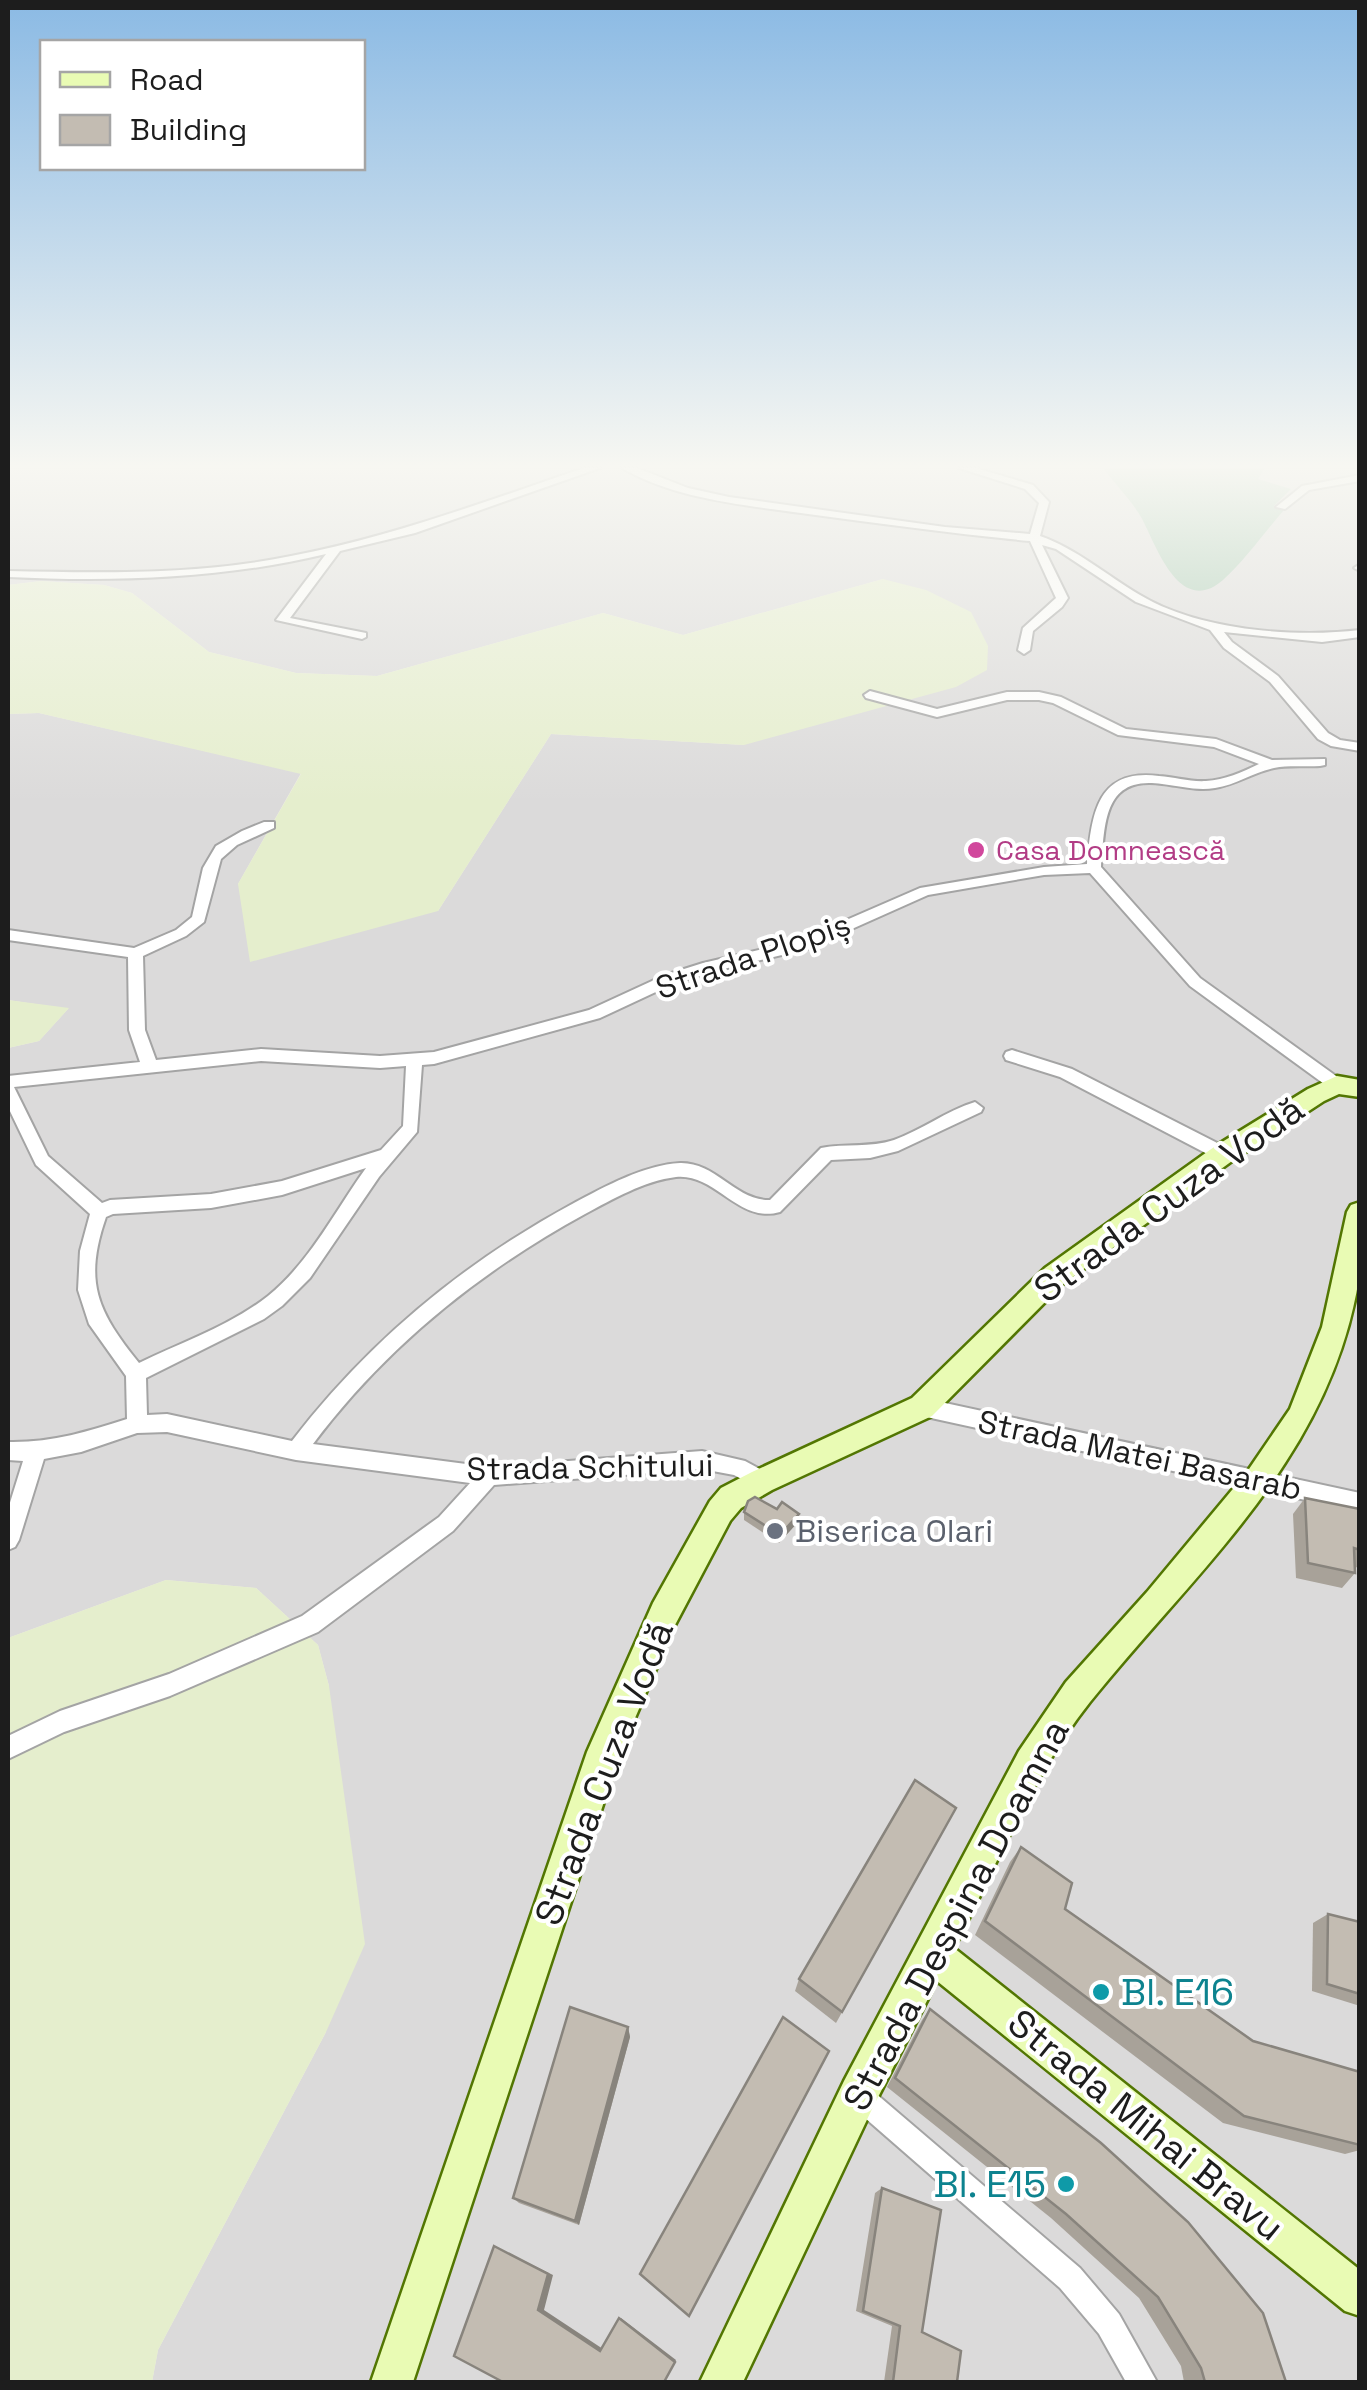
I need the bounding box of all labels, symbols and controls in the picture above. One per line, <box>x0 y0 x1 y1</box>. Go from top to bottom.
legend <box>40 40 365 170</box>
text: Road <box>130 60 204 99</box>
text: Building <box>130 110 247 149</box>
place label: Casa Domnească <box>996 832 1225 868</box>
marker: Casa Domnească <box>965 839 987 861</box>
street label: Strada Plopiș <box>650 904 856 1008</box>
street label: Strada Cuza Vodă <box>1025 1085 1313 1313</box>
street label: Strada Matei Basarab <box>974 1401 1306 1509</box>
street label: Strada Schitului <box>466 1445 714 1489</box>
place label: Biserica Olari <box>795 1511 993 1551</box>
marker: Biserica Olari <box>764 1520 786 1542</box>
street label: Strada Cuza Vodă <box>524 1614 684 1932</box>
street label: Strada Despina Doamna <box>832 1711 1080 2119</box>
place label: Bl. E16 <box>1121 1968 1234 2016</box>
marker: Bl. E16 <box>1090 1981 1112 2003</box>
street label: Strada Mihai Bravu <box>998 1999 1294 2251</box>
place label: Bl. E15 <box>933 2160 1046 2208</box>
marker: Bl. E15 <box>1055 2173 1077 2195</box>

